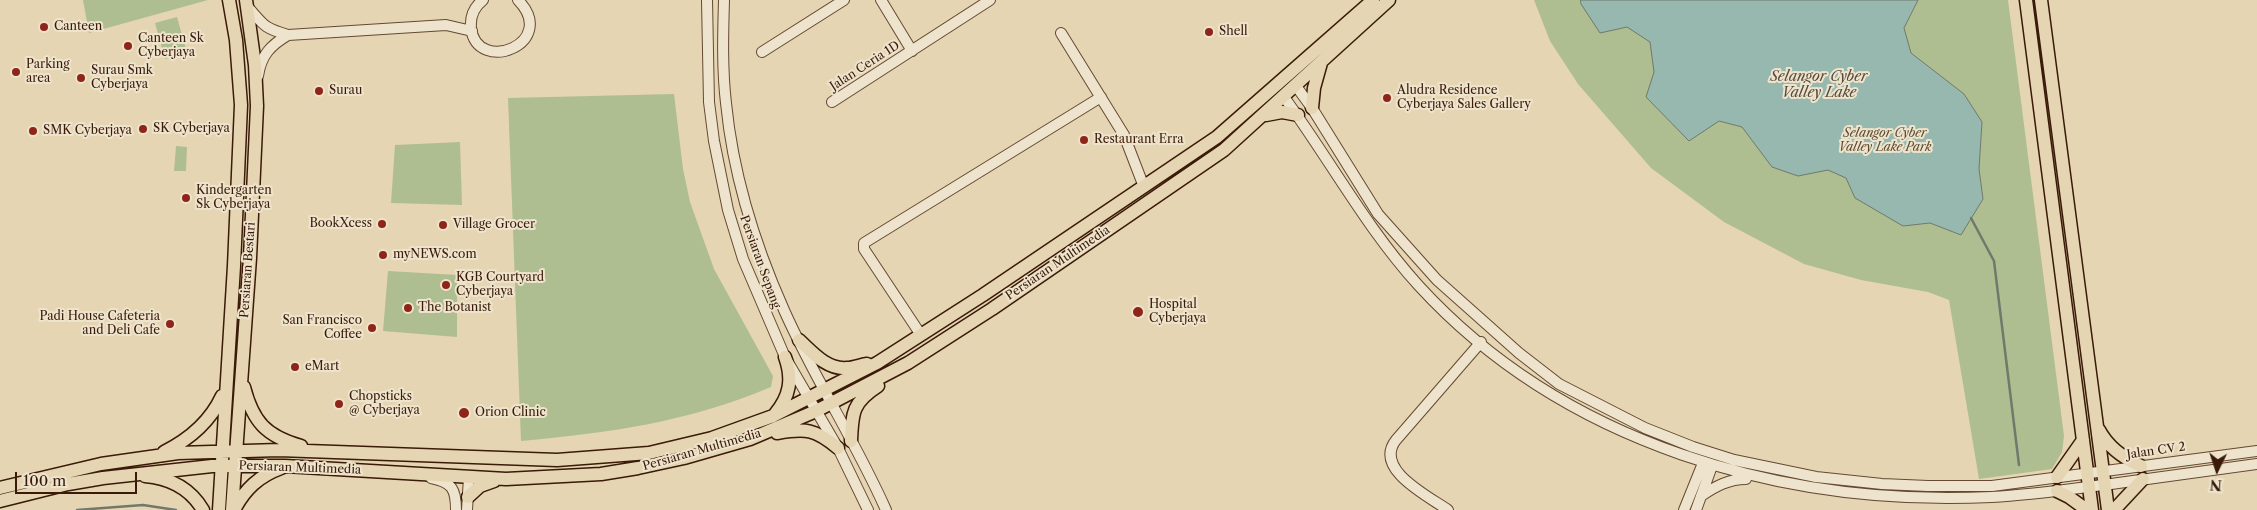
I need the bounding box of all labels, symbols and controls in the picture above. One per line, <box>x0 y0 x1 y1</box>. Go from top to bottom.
place label: Canteen <box>54 20 102 34</box>
marker: Canteen <box>38 21 50 33</box>
place label: Shell <box>1219 25 1248 39</box>
marker: Shell <box>1203 26 1215 38</box>
place label: Canteen Sk Cyberjaya <box>138 32 204 60</box>
street label: Jalan Ceria 1D <box>828 38 902 94</box>
marker: Canteen Sk Cyberjaya <box>122 40 134 52</box>
place label: Parking area <box>26 58 70 86</box>
place label: Surau Smk Cyberjaya <box>91 64 153 92</box>
marker: Parking area <box>10 66 22 78</box>
water label: Selangor Cyber Valley Lake <box>1770 69 1868 102</box>
marker: Surau Smk Cyberjaya <box>75 72 87 84</box>
place label: Surau <box>329 84 362 98</box>
place label: Aludra Residence Cyberjaya Sales Gallery <box>1397 84 1531 112</box>
marker: Surau <box>313 85 325 97</box>
marker: Aludra Residence Cyberjaya Sales Gallery <box>1381 92 1393 104</box>
place label: SK Cyberjaya <box>153 122 230 136</box>
marker: SK Cyberjaya <box>137 123 149 135</box>
place label: SMK Cyberjaya <box>43 124 132 138</box>
marker: SMK Cyberjaya <box>27 125 39 137</box>
park label: Selangor Cyber Valley Lake Park <box>1839 127 1931 155</box>
place label: Restaurant Erra <box>1094 133 1183 147</box>
marker: Restaurant Erra <box>1078 134 1090 146</box>
place label: Kindergarten Sk Cyberjaya <box>196 184 272 212</box>
marker: Kindergarten Sk Cyberjaya <box>180 192 192 204</box>
street label: Persiaran Sepang <box>736 213 784 311</box>
place label: BookXcess <box>309 217 372 231</box>
marker: BookXcess <box>376 218 388 230</box>
place label: Village Grocer <box>453 218 535 232</box>
marker: Village Grocer <box>437 219 449 231</box>
street label: Persiaran Bestari <box>237 222 259 318</box>
street label: Persiaran Multimedia <box>1003 223 1113 303</box>
place label: myNEWS.com <box>393 248 477 262</box>
marker: myNEWS.com <box>377 249 389 261</box>
place label: KGB Courtyard Cyberjaya <box>456 271 544 299</box>
marker: KGB Courtyard Cyberjaya <box>440 279 452 291</box>
place label: Hospital Cyberjaya <box>1149 298 1206 326</box>
place label: The Botanist <box>418 301 491 315</box>
marker: The Botanist <box>402 302 414 314</box>
marker: Hospital Cyberjaya <box>1131 305 1145 319</box>
place label: Padi House Cafeteria and Deli Cafe <box>39 310 160 338</box>
place label: San Francisco Coffee <box>282 314 362 342</box>
marker: Padi House Cafeteria and Deli Cafe <box>164 318 176 330</box>
marker: San Francisco Coffee <box>366 322 378 334</box>
place label: eMart <box>305 360 339 374</box>
marker: eMart <box>289 361 301 373</box>
place label: Chopsticks @ Cyberjaya <box>349 390 420 418</box>
marker: Chopsticks @ Cyberjaya <box>333 398 345 410</box>
marker: Orion Clinic <box>457 406 471 420</box>
place label: Orion Clinic <box>475 406 546 420</box>
street label: Persiaran Multimedia <box>641 426 763 474</box>
street label: Jalan CV 2 <box>2126 440 2186 462</box>
north arrow <box>2192 445 2242 495</box>
street label: Persiaran Multimedia <box>238 459 362 477</box>
scale bar <box>18 462 140 494</box>
text: 100 m <box>23 471 66 490</box>
text: N <box>2209 476 2223 494</box>

